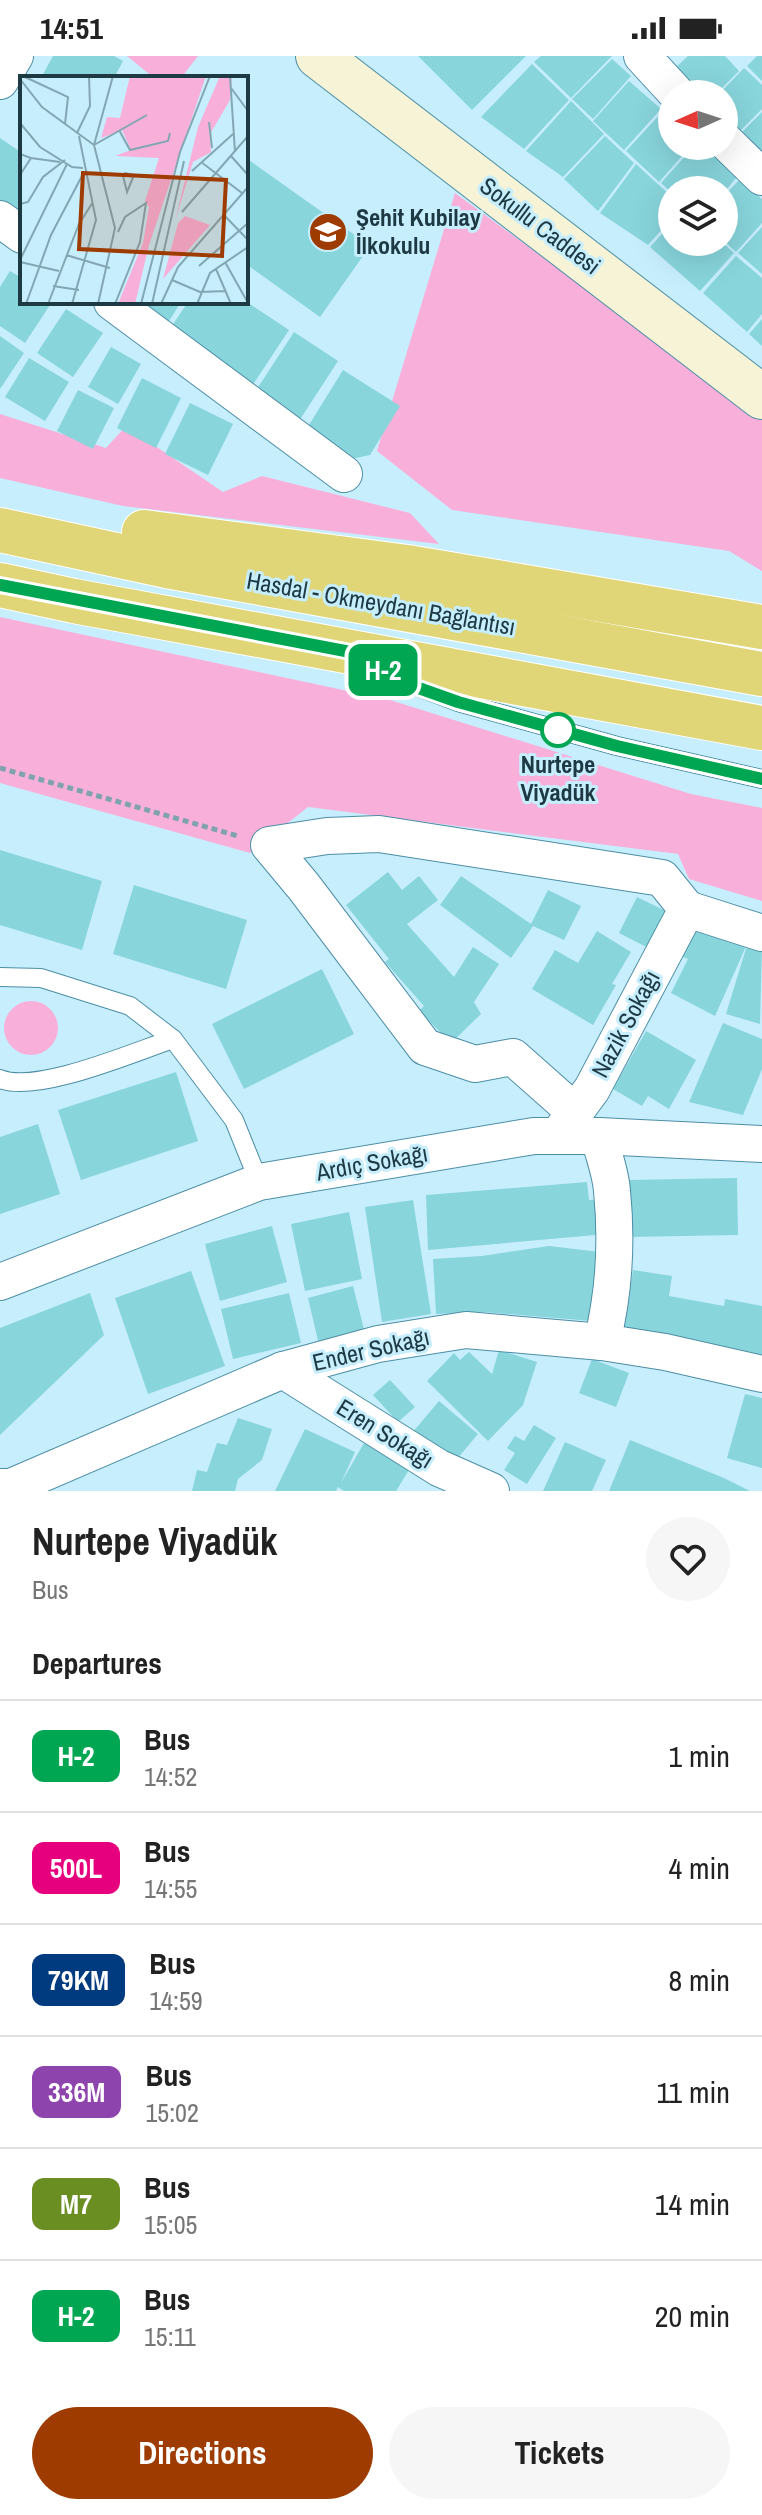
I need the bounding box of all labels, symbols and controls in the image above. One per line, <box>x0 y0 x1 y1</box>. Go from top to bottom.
text: 14:51 <box>40 8 103 48</box>
inset map <box>20 76 248 304</box>
north arrow <box>658 80 738 160</box>
map controls <box>658 80 738 256</box>
street label: Sokullu Caddesi <box>474 169 607 281</box>
button: layers <box>658 176 738 256</box>
place label: Şehit Kubilay İlkokulu <box>356 201 481 261</box>
school or university icon: Şehit Kubilay İlkokulu <box>307 211 349 253</box>
street label: Hasdal - Okmeydanı Bağlantısı <box>244 564 518 642</box>
line badge: H-2 <box>337 644 429 696</box>
text: H-2 <box>365 651 402 689</box>
marker: Nurtepe Viyadük <box>541 713 575 747</box>
place label: Nurtepe Viyadük <box>520 748 596 808</box>
street label: Nazik Sokağı <box>584 964 667 1083</box>
street label: Ardıç Sokağı <box>313 1136 430 1188</box>
street label: Ender Sokağı <box>309 1320 432 1378</box>
street label: Eren Sokağı <box>331 1391 440 1475</box>
text: Nurtepe Viyadük <box>32 1516 277 1567</box>
button: heart <box>646 1517 730 1601</box>
text: Bus <box>32 1572 69 1607</box>
text: Departures <box>32 1643 162 1683</box>
text: Bus <box>144 1719 190 1759</box>
text: 1 min <box>668 1736 730 1776</box>
text: H-2 <box>58 1737 95 1775</box>
text: 14:52 <box>144 1759 197 1794</box>
text: Bus <box>144 1831 190 1871</box>
text: 4 min <box>668 1848 730 1888</box>
text: 500L <box>50 1849 102 1887</box>
text: 14:55 <box>144 1871 197 1906</box>
text: Bus <box>149 1943 196 1983</box>
text: 8 min <box>668 1960 730 2000</box>
text: 79KM <box>48 1961 109 1999</box>
text: 14:59 <box>149 1983 203 2018</box>
text: Bus <box>145 2055 192 2095</box>
text: 11 min <box>657 2072 730 2112</box>
text: 336M <box>48 2073 105 2111</box>
text: 15:02 <box>145 2095 199 2130</box>
text: Bus <box>144 2167 190 2207</box>
text: 14 min <box>655 2184 730 2224</box>
text: M7 <box>60 2185 92 2223</box>
text: 15:05 <box>144 2207 197 2242</box>
text: Bus <box>144 2279 190 2319</box>
text: 20 min <box>655 2296 730 2336</box>
text: H-2 <box>58 2297 95 2335</box>
text: 15:11 <box>144 2319 196 2354</box>
button: Directions <box>32 2407 373 2499</box>
button: Tickets <box>389 2407 730 2499</box>

